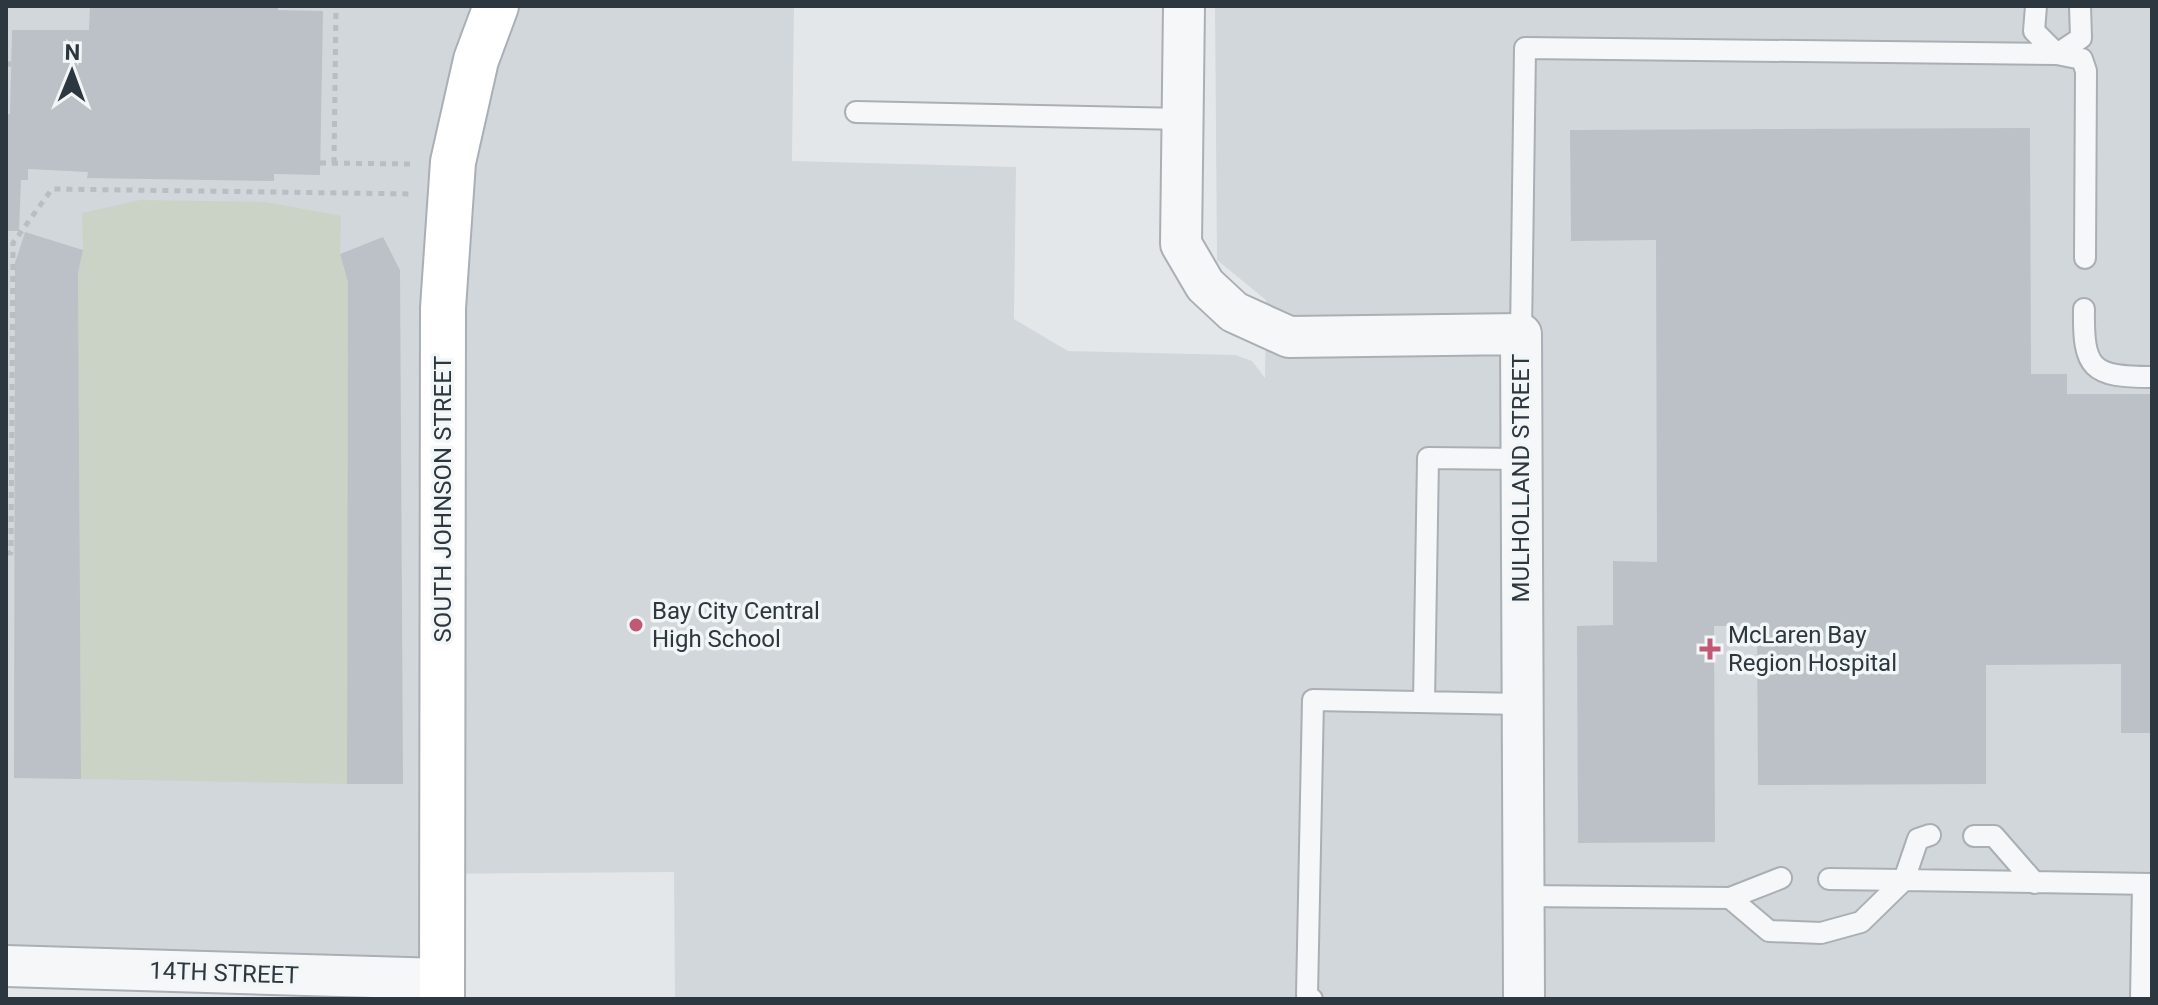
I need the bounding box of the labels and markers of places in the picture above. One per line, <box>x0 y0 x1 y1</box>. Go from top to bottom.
place label: Bay City Central High School <box>652 597 820 653</box>
marker: Bay City Central High School <box>627 616 645 634</box>
place label: McLaren Bay Region Hospital <box>1728 621 1897 677</box>
marker: McLaren Bay Region Hospital <box>1699 638 1721 660</box>

